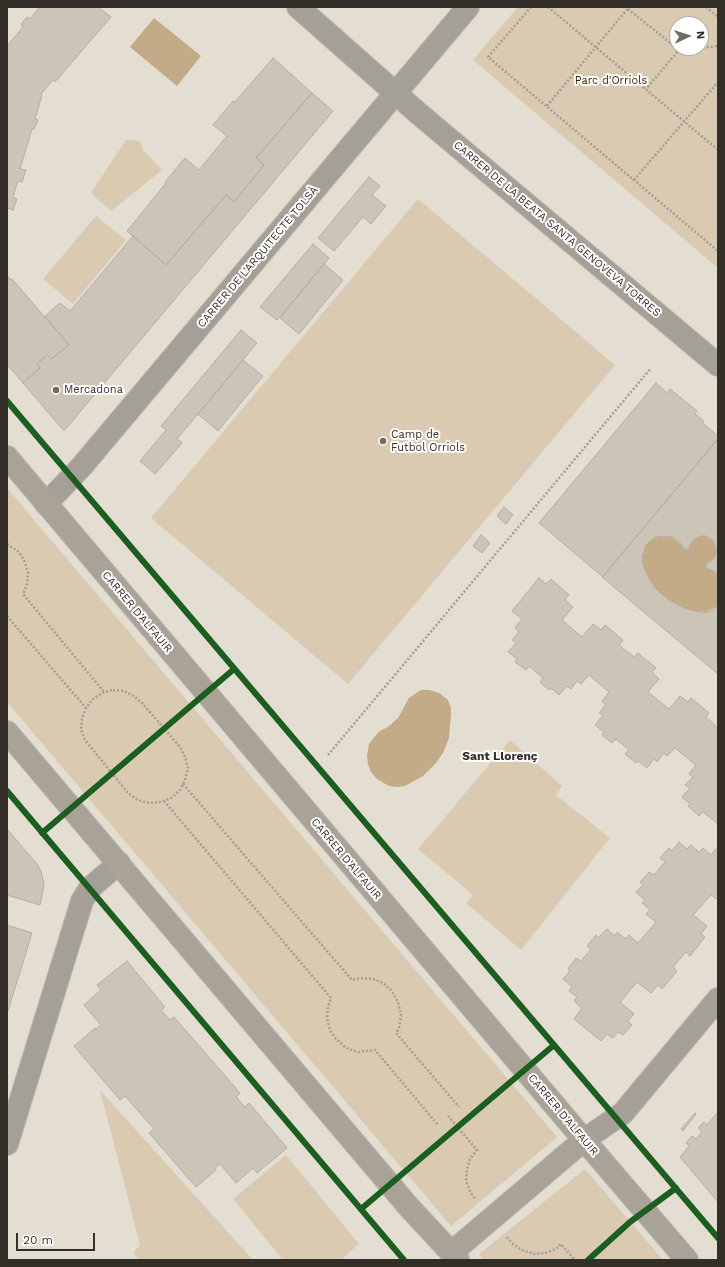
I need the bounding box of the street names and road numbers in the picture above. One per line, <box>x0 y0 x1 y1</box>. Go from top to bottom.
street label: CARRER DE LA BEATA SANTA GENOVEVA TORRES <box>451 138 663 320</box>
street label: CARRER DE L'ARQUITECTE TOLSÀ <box>195 184 321 330</box>
street label: CARRER D'ALFAUIR <box>99 569 175 655</box>
street label: CARRER D'ALFAUIR <box>308 816 384 902</box>
street label: CARRER D'ALFAUIR <box>525 1072 601 1158</box>

